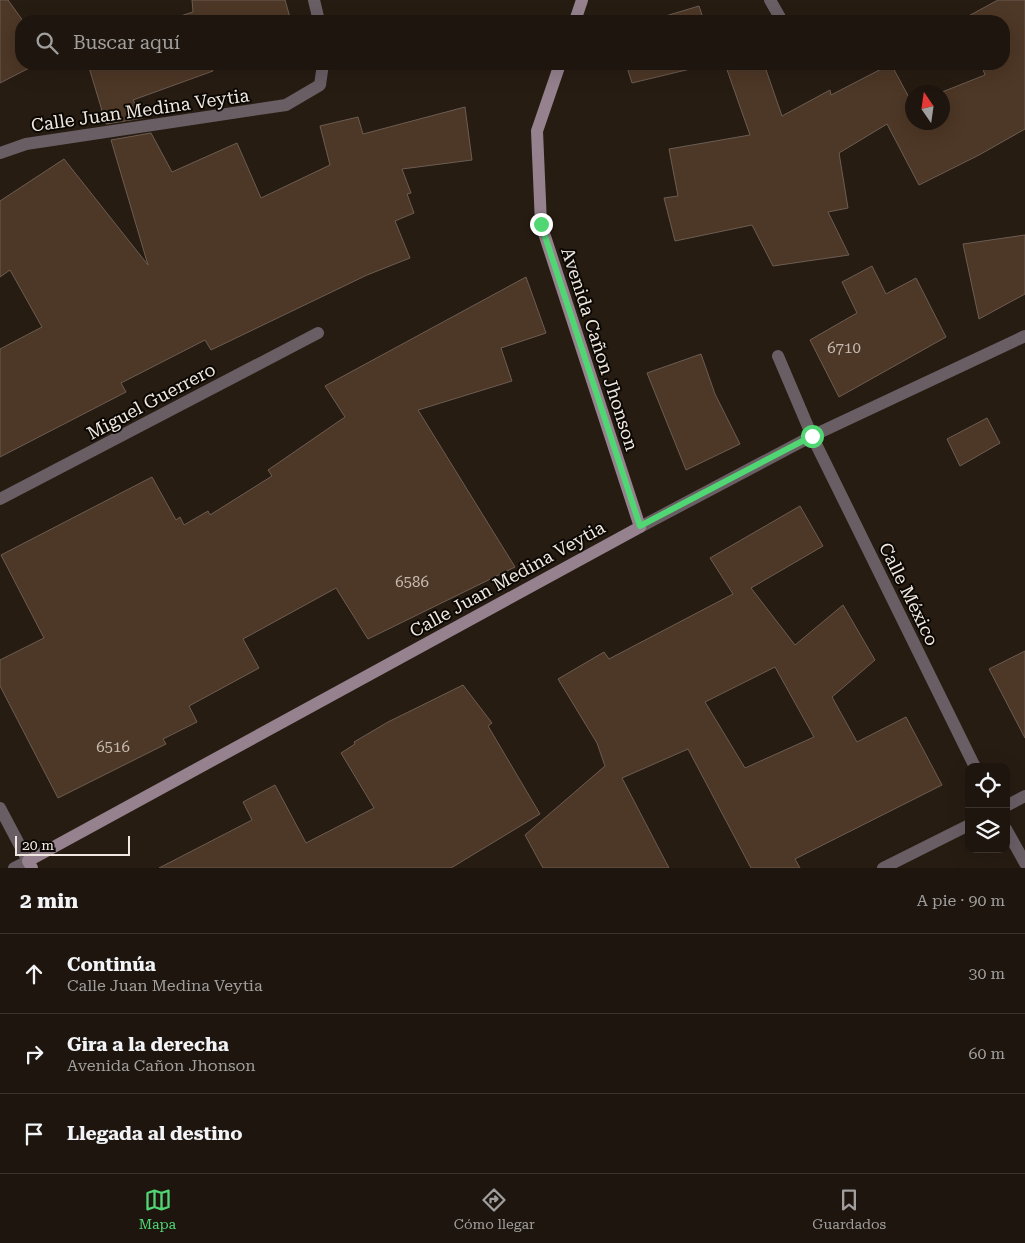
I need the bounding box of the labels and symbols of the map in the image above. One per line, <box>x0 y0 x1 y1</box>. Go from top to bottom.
street label: Calle Juan Medina Veytia <box>30 84 251 136</box>
north arrow <box>905 85 950 130</box>
route end <box>530 213 553 236</box>
street label: Avenida Cañon Jhonson <box>557 245 643 454</box>
house number: 6710 <box>827 339 861 357</box>
street label: Miguel Guerrero <box>83 358 219 444</box>
route start <box>801 425 824 448</box>
street label: Calle Juan Medina Veytia <box>406 516 609 642</box>
street label: Calle México <box>875 539 943 649</box>
house number: 6586 <box>395 573 429 591</box>
house number: 6516 <box>96 738 130 756</box>
scale bar <box>15 833 130 856</box>

